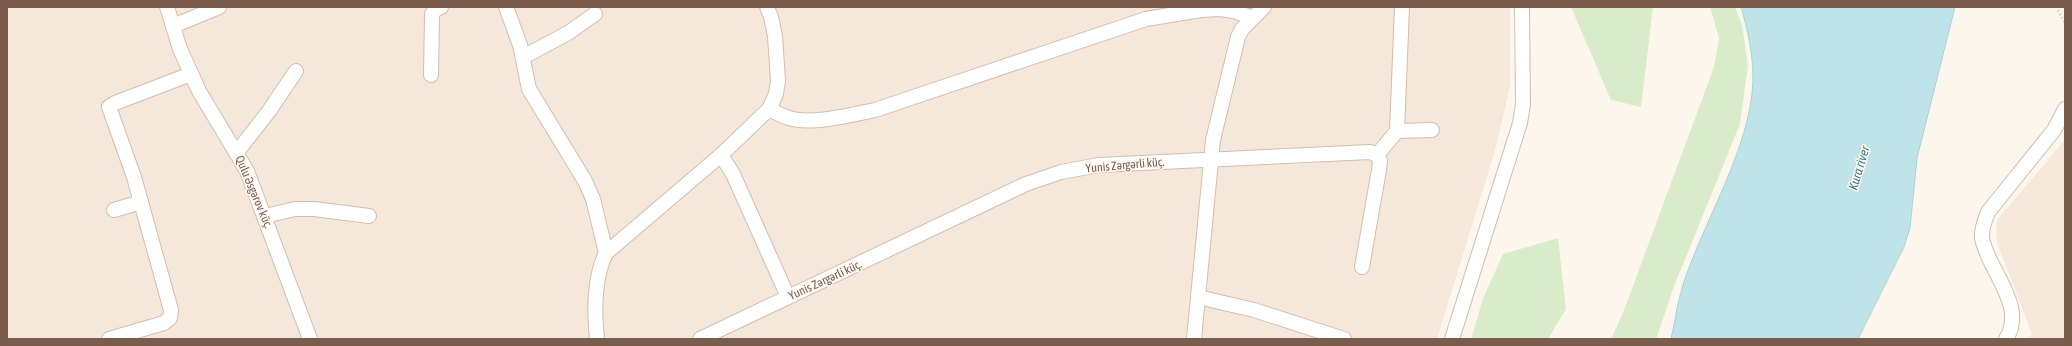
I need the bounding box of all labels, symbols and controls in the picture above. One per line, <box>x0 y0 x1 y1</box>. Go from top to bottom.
water label: Kura river <box>1845 143 1873 192</box>
street label: Qulu Əsgərov küç. <box>232 154 276 230</box>
street label: Yunis Zərgərli küç. <box>1085 155 1165 175</box>
street label: Yunis Zərgərli küç. <box>786 257 864 303</box>

